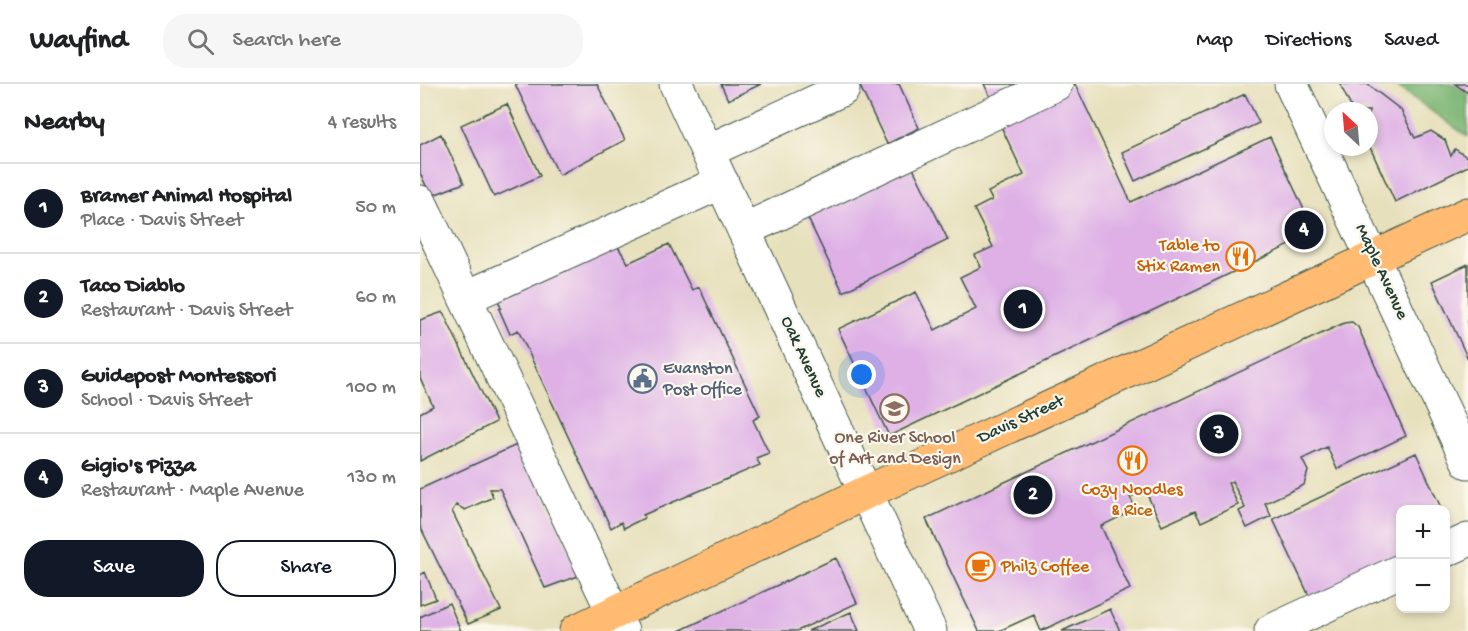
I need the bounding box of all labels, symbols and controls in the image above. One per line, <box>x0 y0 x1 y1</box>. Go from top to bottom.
search box <box>163 14 583 68</box>
text: Wayfind <box>30 25 127 58</box>
icon: search <box>184 25 217 58</box>
text: Search here <box>232 28 341 54</box>
text: Map <box>1196 29 1233 54</box>
text: Directions <box>1266 29 1351 54</box>
text: Saved <box>1384 29 1438 54</box>
north arrow <box>1324 102 1378 156</box>
text: Nearby <box>24 108 105 139</box>
text: 4 results <box>328 112 396 135</box>
text: Bramer Animal Hospital <box>81 184 292 210</box>
text: 1 <box>39 197 48 220</box>
text: 50 m <box>355 197 396 220</box>
pin: 4 <box>1284 208 1324 252</box>
text: Place · Davis Street <box>81 210 243 233</box>
street label: Maple Avenue <box>1350 221 1413 324</box>
place label: Table to Stix Ramen <box>1137 236 1220 278</box>
restaurant icon: Table to Stix Ramen <box>1225 240 1257 272</box>
text: Taco Diablo <box>81 274 185 300</box>
pin: 1 <box>1004 286 1042 332</box>
text: 2 <box>39 287 48 310</box>
text: 60 m <box>356 287 396 310</box>
text: Restaurant · Davis Street <box>81 300 292 323</box>
street label: Oak Avenue <box>775 313 831 402</box>
place label: Evanston Post Office <box>662 359 742 401</box>
your location <box>847 360 876 389</box>
public building icon: Evanston Post Office <box>626 363 658 395</box>
text: Guidepost Montessori <box>81 364 276 390</box>
text: 3 <box>38 377 49 400</box>
text: 100 m <box>346 377 396 400</box>
text: School · Davis Street <box>81 390 251 413</box>
street label: Davis Street <box>974 390 1069 449</box>
school or university icon: One River School of Art and Design <box>879 393 911 425</box>
pin: 3 <box>1200 412 1238 456</box>
place label: One River School of Art and Design <box>829 428 961 470</box>
restaurant icon: Cozy Noodles & Rice <box>1116 445 1148 477</box>
text: Gigio's Pizza <box>81 454 196 480</box>
text: 4 <box>39 467 48 490</box>
text: 130 m <box>347 467 396 490</box>
pin: 2 <box>1014 472 1052 518</box>
text: Restaurant · Maple Avenue <box>81 480 304 503</box>
place label: Cozy Noodles & Rice <box>1081 480 1184 522</box>
map controls <box>1396 505 1450 613</box>
button: + <box>1396 505 1450 559</box>
button: Save <box>24 540 204 597</box>
button: Share <box>216 540 396 597</box>
cafe icon: Philz Coffee <box>964 551 996 583</box>
place label: Philz Coffee <box>1000 557 1090 578</box>
button: − <box>1396 559 1450 613</box>

